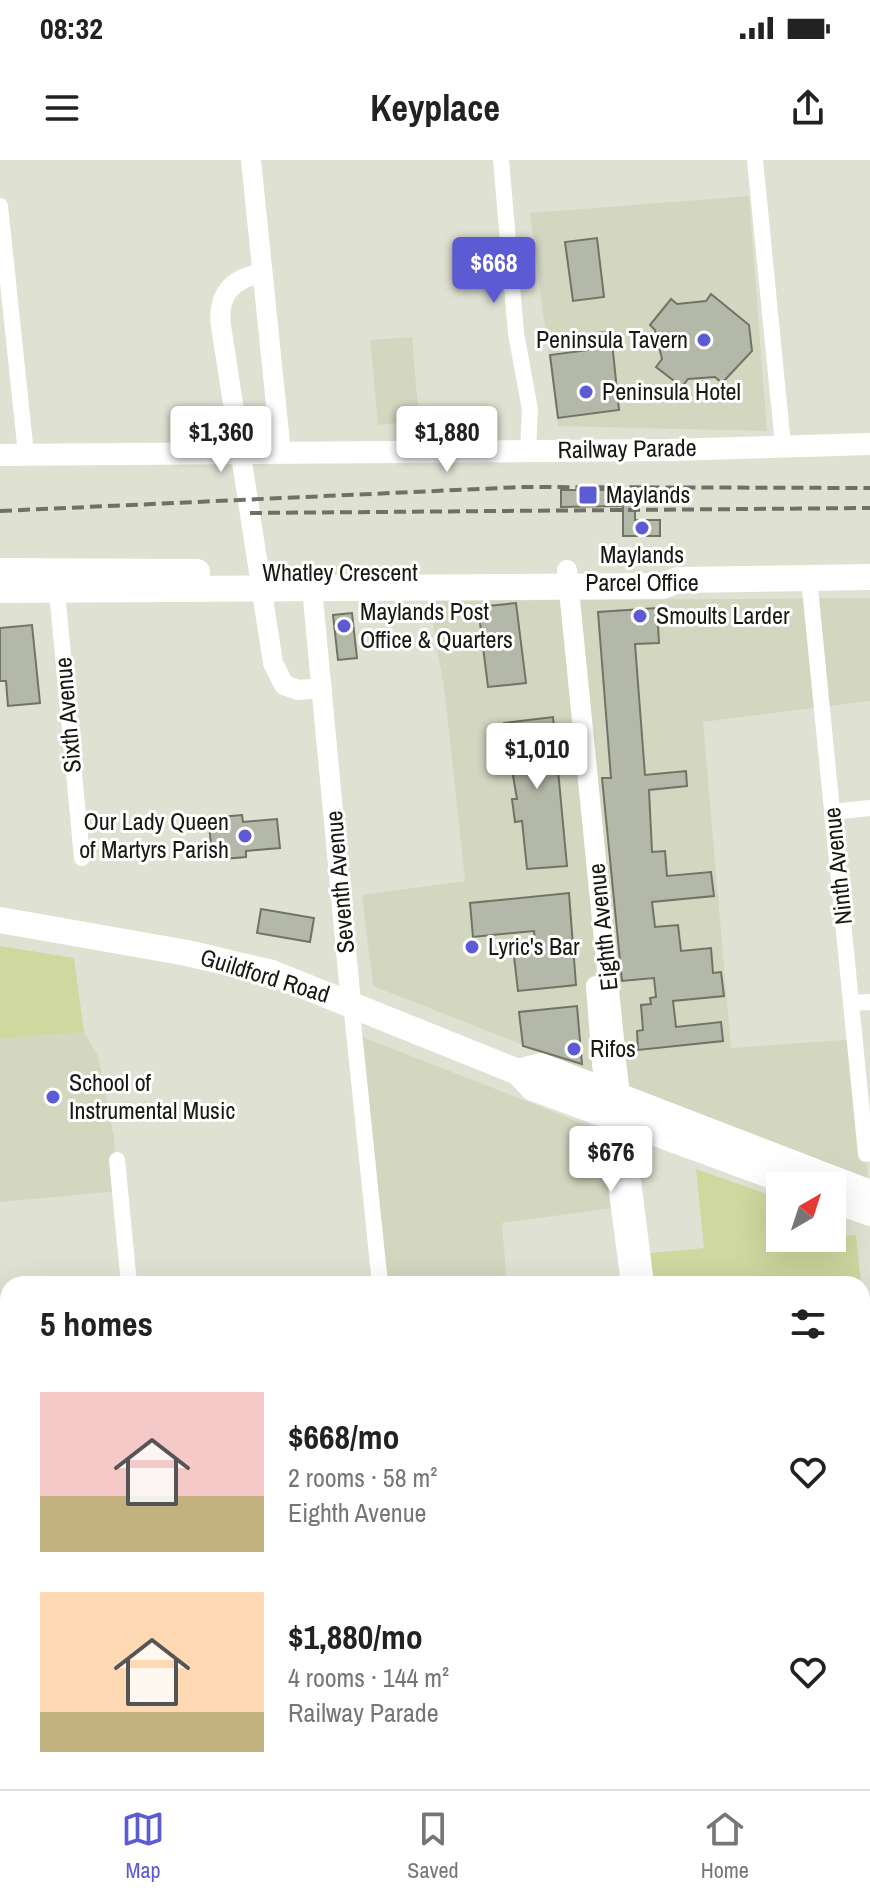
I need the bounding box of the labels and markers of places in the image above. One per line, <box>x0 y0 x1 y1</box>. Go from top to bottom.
pin: $668 <box>447 237 541 305</box>
place label: Peninsula Tavern <box>536 323 688 355</box>
marker: Peninsula Tavern <box>695 331 713 349</box>
place label: Peninsula Hotel <box>602 375 741 407</box>
marker: Peninsula Hotel <box>577 383 595 401</box>
pin: $1,360 <box>156 406 286 474</box>
pin: $1,880 <box>382 406 512 474</box>
place label: Maylands <box>606 478 690 510</box>
marker: Maylands <box>577 484 599 506</box>
marker: Maylands Parcel Office <box>633 519 651 537</box>
place label: Maylands Parcel Office <box>585 538 699 598</box>
place label: Maylands Post Office & Quarters <box>360 595 513 655</box>
place label: Smoults Larder <box>656 599 790 631</box>
marker: Smoults Larder <box>631 607 649 625</box>
marker: Maylands Post Office & Quarters <box>335 617 353 635</box>
pin: $1,010 <box>472 723 602 791</box>
place label: Our Lady Queen of Martyrs Parish <box>79 805 229 865</box>
marker: Our Lady Queen of Martyrs Parish <box>236 827 254 845</box>
place label: Lyric's Bar <box>488 930 580 962</box>
marker: Lyric's Bar <box>463 938 481 956</box>
place label: Rifos <box>590 1032 636 1064</box>
marker: Rifos <box>565 1040 583 1058</box>
place label: School of Instrumental Music <box>69 1066 235 1126</box>
marker: School of Instrumental Music <box>44 1088 62 1106</box>
pin: $676 <box>564 1126 658 1194</box>

